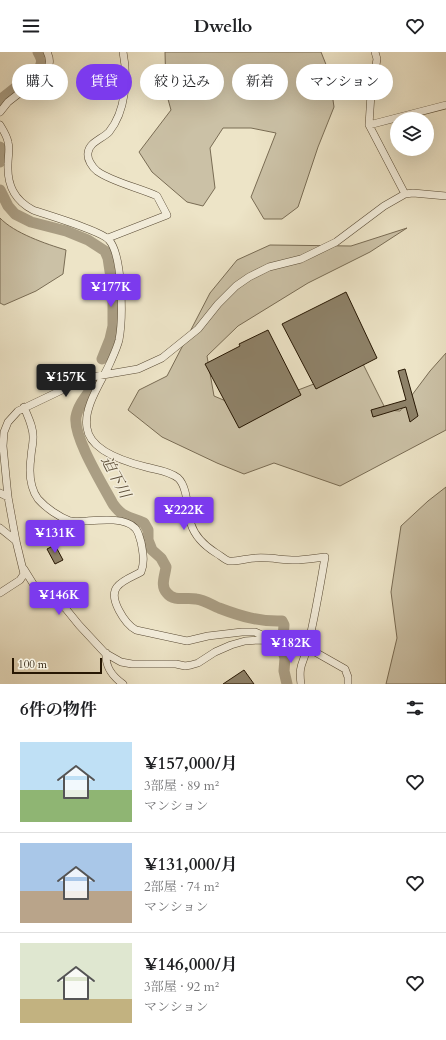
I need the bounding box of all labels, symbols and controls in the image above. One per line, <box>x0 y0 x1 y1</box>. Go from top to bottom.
text: Dwello <box>194 14 252 39</box>
icon: menu <box>20 15 42 37</box>
icon: heart <box>404 15 426 37</box>
chip: 購入 <box>12 64 68 100</box>
chip: 賃貸 <box>76 64 132 100</box>
chip: 絞り込み <box>140 64 224 100</box>
chip: 新着 <box>232 64 288 100</box>
chip: マンション <box>296 64 393 100</box>
map controls <box>390 112 434 156</box>
button: layers <box>390 112 434 156</box>
pin: ¥177K <box>83 274 139 308</box>
text: ¥177K <box>91 278 131 296</box>
pin: ¥157K <box>38 364 94 398</box>
text: ¥157K <box>46 368 86 386</box>
water label: 迫下川 <box>97 452 136 503</box>
pin: ¥222K <box>156 497 212 531</box>
text: ¥222K <box>164 501 204 519</box>
pin: ¥131K <box>27 520 83 554</box>
text: ¥131K <box>35 524 75 542</box>
pin: ¥146K <box>31 582 87 616</box>
text: ¥146K <box>39 586 79 604</box>
pin: ¥182K <box>263 630 319 664</box>
text: ¥182K <box>271 634 311 652</box>
scale bar <box>12 656 102 675</box>
text: 100 m <box>18 657 47 672</box>
icon: filters <box>404 697 426 719</box>
text: 6件の物件 <box>20 698 97 721</box>
text: ¥157,000/月 <box>144 752 238 775</box>
icon: home <box>52 758 100 806</box>
icon: heart <box>404 771 426 793</box>
text: 3部屋 · 89 m² <box>144 777 219 795</box>
text: マンション <box>144 797 208 815</box>
text: ¥131,000/月 <box>144 853 238 876</box>
icon: home <box>52 859 100 907</box>
icon: heart <box>404 872 426 894</box>
text: 2部屋 · 74 m² <box>144 878 219 896</box>
text: マンション <box>144 898 208 916</box>
text: ¥146,000/月 <box>144 953 238 976</box>
icon: home <box>52 959 100 1007</box>
icon: heart <box>404 972 426 994</box>
text: 3部屋 · 92 m² <box>144 978 219 996</box>
text: マンション <box>144 998 208 1016</box>

